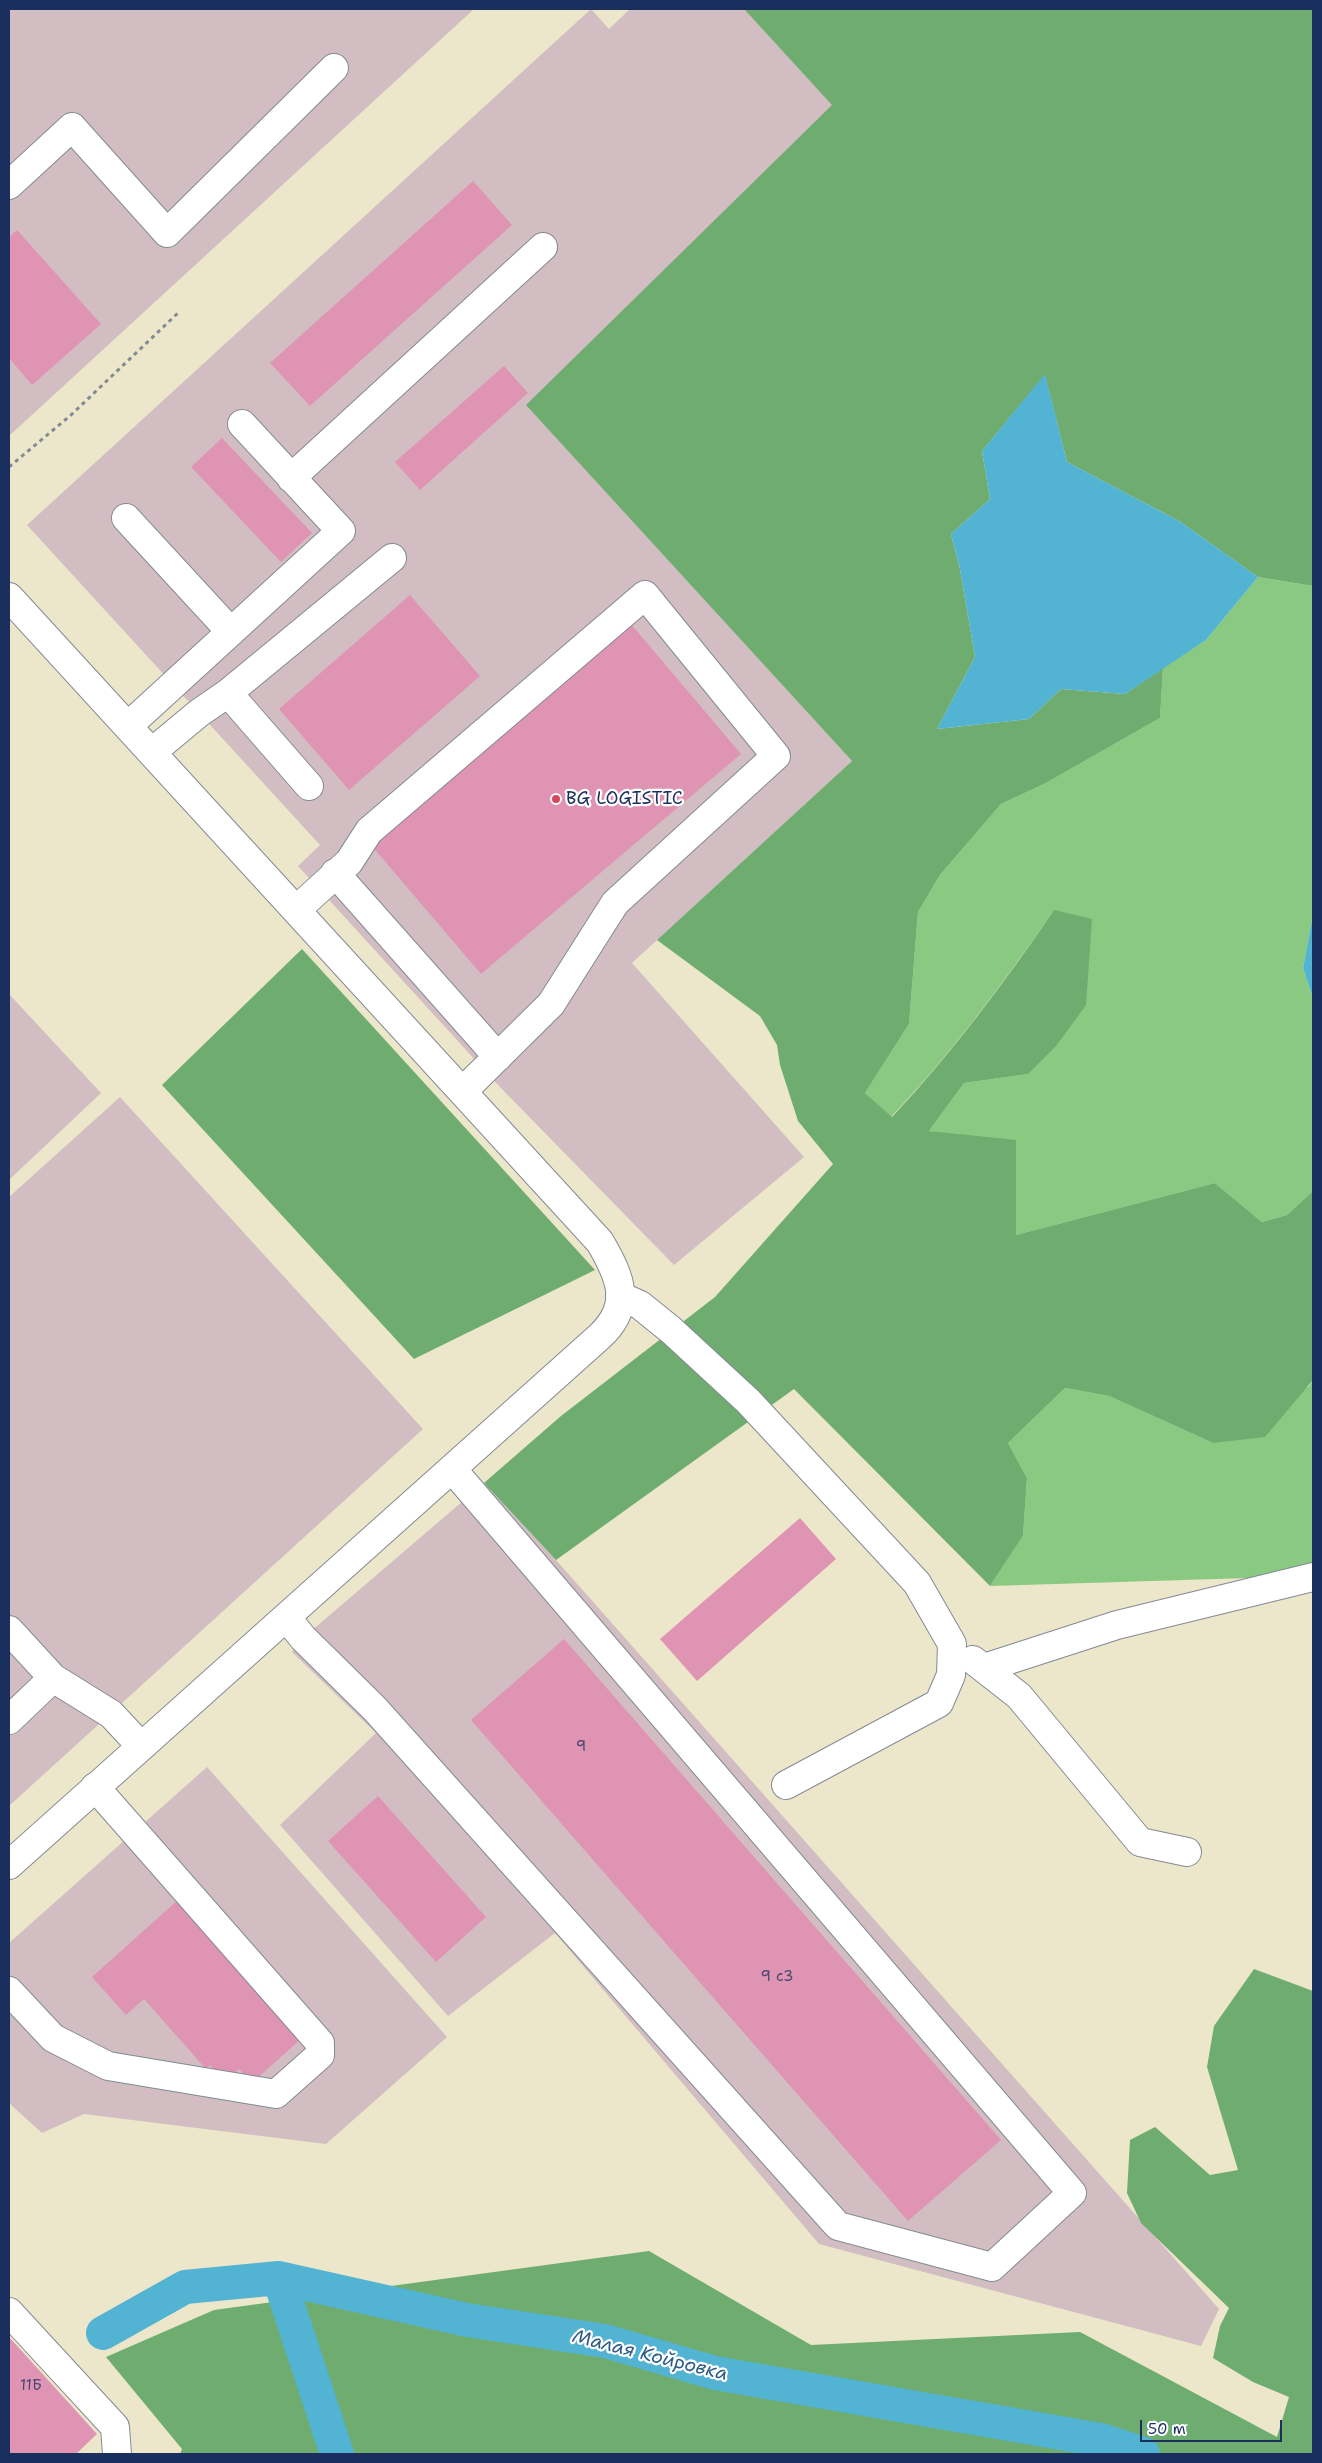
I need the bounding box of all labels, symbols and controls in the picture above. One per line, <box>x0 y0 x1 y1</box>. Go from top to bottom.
place label: BG LOGISTIC <box>566 788 683 810</box>
marker: BG LOGISTIC <box>550 793 562 805</box>
house number: 9 <box>576 1738 586 1756</box>
house number: 9 с3 <box>760 1968 794 1986</box>
water label: Малая Койровка <box>570 2326 730 2386</box>
house number: 11Б <box>20 2377 42 2395</box>
scale bar <box>1142 2410 1284 2442</box>
text: 50 m <box>1148 2419 1186 2439</box>

